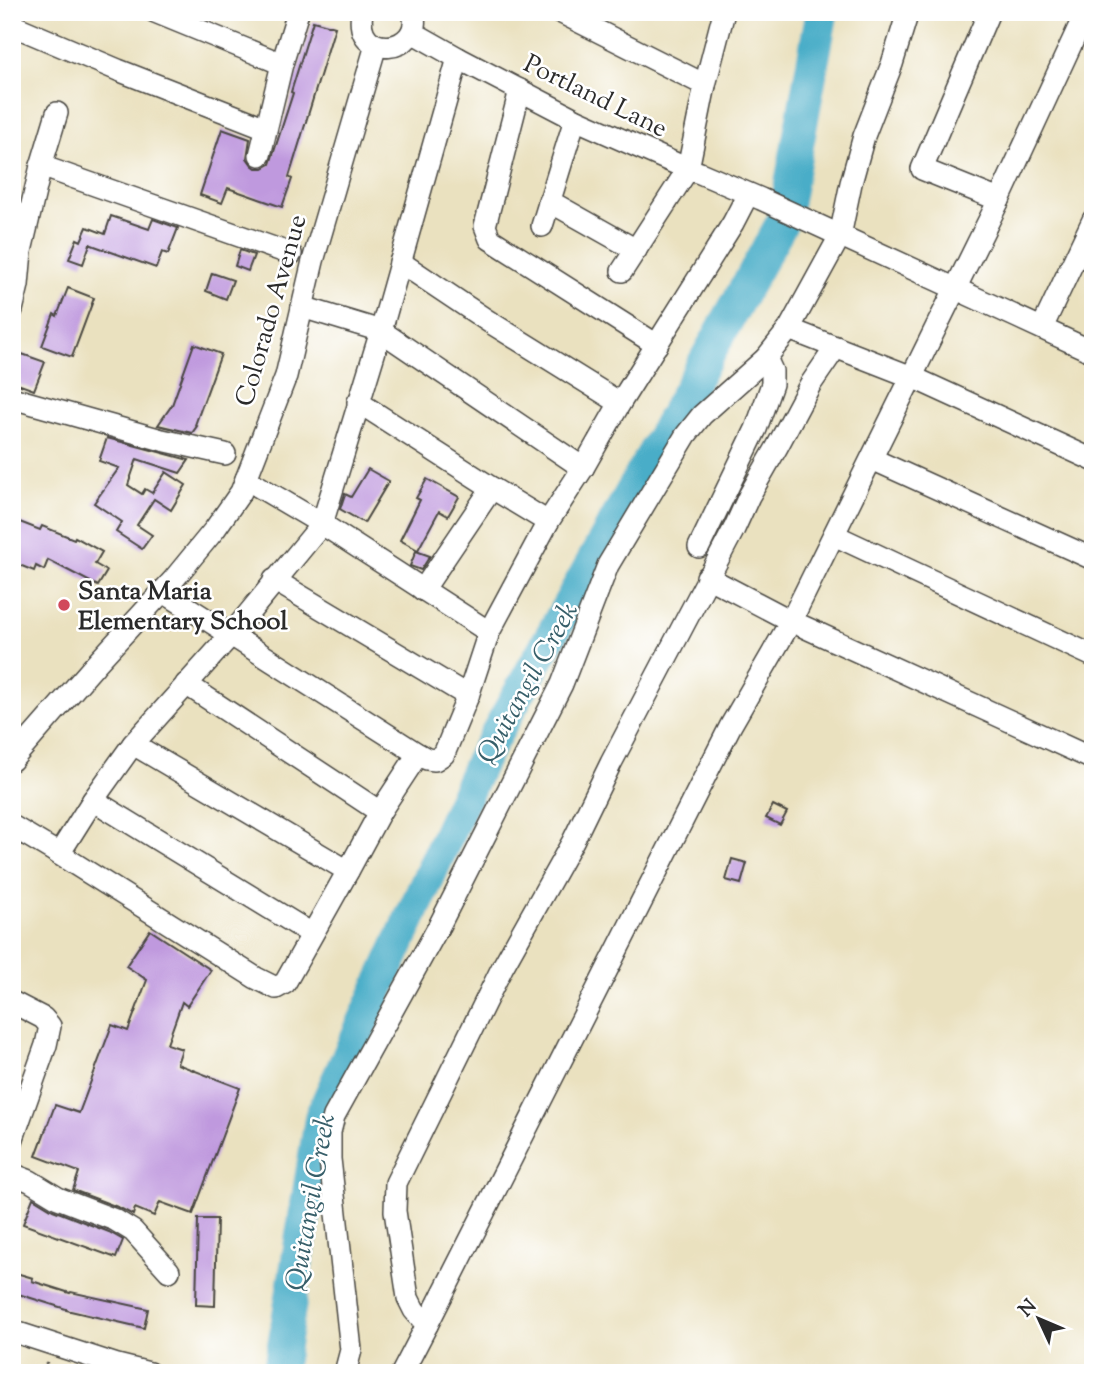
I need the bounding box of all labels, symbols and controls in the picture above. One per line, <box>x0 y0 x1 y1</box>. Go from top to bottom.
street label: Portland Lane <box>517 46 673 148</box>
street label: Colorado Avenue <box>227 210 317 411</box>
place label: Santa Maria Elementary School <box>78 574 288 641</box>
water label: Quitangil Creek <box>468 595 590 771</box>
marker: Santa Maria Elementary School <box>56 597 72 613</box>
water label: Quitangil Creek <box>277 1111 347 1294</box>
north arrow <box>1004 1284 1074 1354</box>
text: N <box>1014 1294 1044 1324</box>

